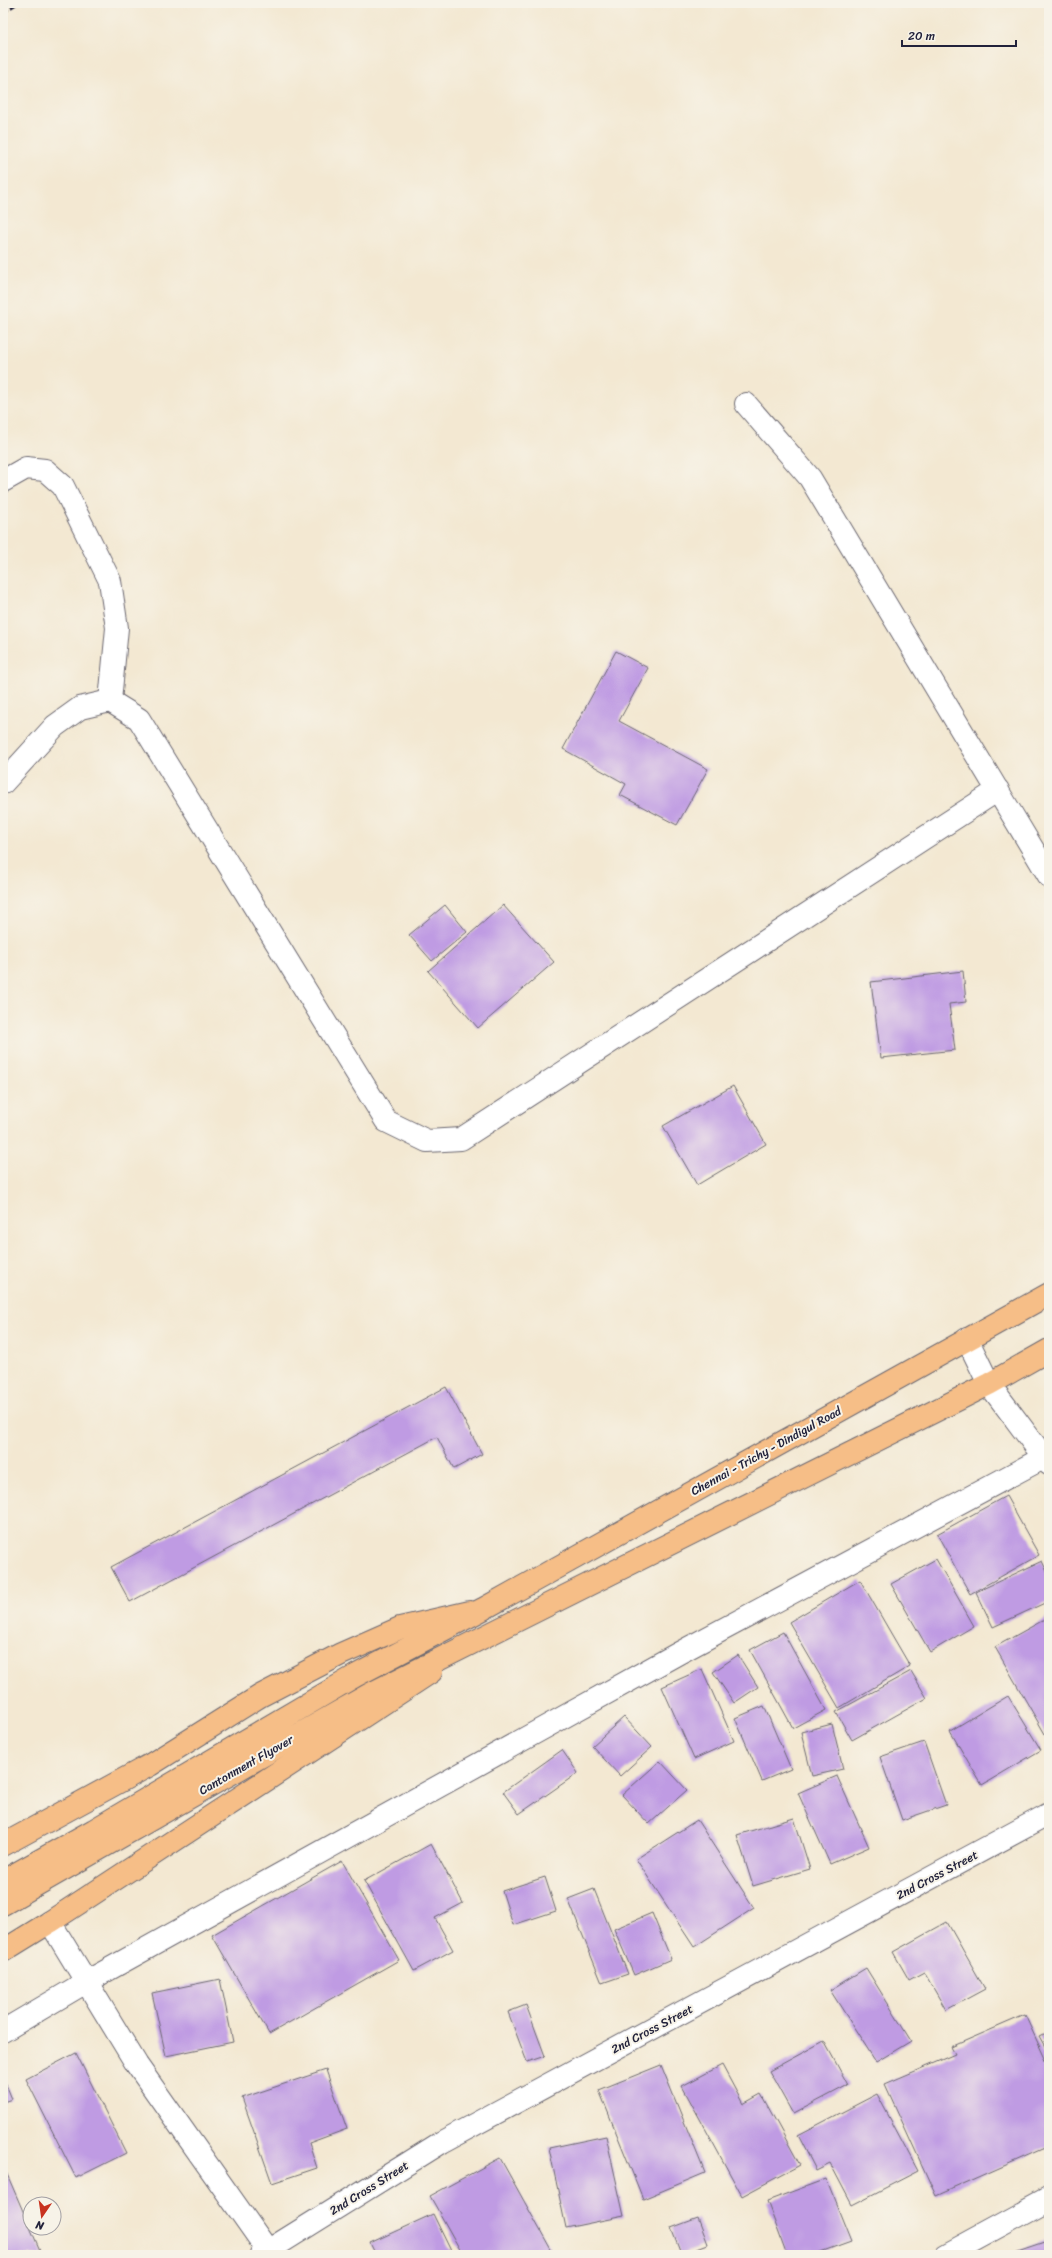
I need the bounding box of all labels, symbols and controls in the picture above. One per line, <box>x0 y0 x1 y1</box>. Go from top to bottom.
scale bar <box>902 22 1016 48</box>
text: 20 m <box>908 25 935 47</box>
street label: Chennai - Trichy - Dindigul Road <box>687 1400 846 1502</box>
street label: Cantonment Flyover <box>195 1728 298 1801</box>
street label: 2nd Cross Street <box>892 1844 982 1906</box>
street label: 2nd Cross Street <box>607 1998 697 2060</box>
street label: 2nd Cross Street <box>325 2155 413 2221</box>
north arrow <box>22 2196 62 2236</box>
text: N <box>34 2215 47 2236</box>

